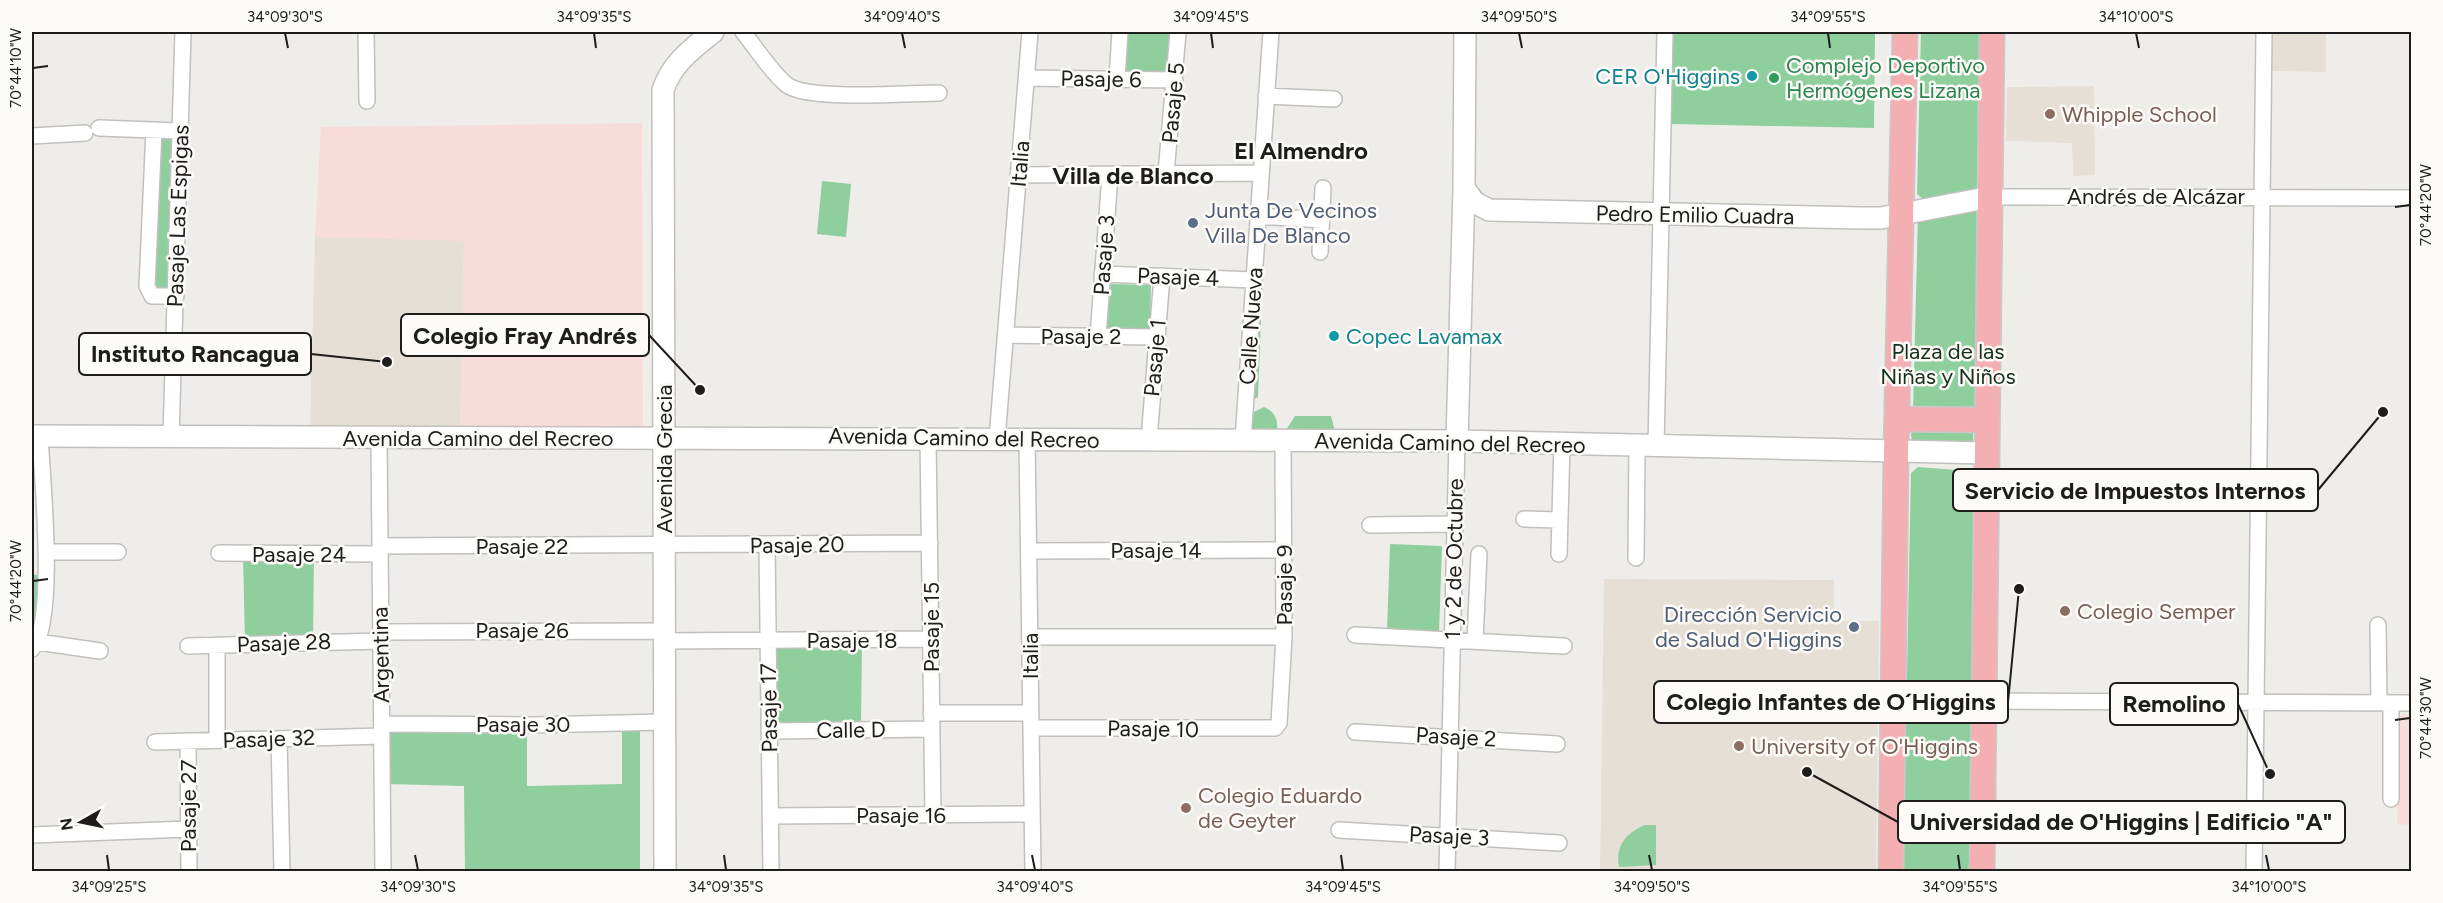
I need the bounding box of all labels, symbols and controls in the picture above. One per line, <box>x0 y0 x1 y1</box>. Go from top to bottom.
text: 34°09'30"S <box>247 8 323 26</box>
text: 34°09'35"S <box>557 8 631 26</box>
text: 34°09'40"S <box>863 8 941 26</box>
text: 34°09'45"S <box>1173 8 1249 26</box>
text: 34°09'50"S <box>1481 8 1557 26</box>
text: 34°09'55"S <box>1790 8 1866 26</box>
text: 34°10'00"S <box>2098 8 2174 26</box>
text: 70°44'10"W <box>7 27 25 108</box>
place label: Complejo Deportivo Hermógenes Lizana <box>1786 52 1985 104</box>
street label: Pasaje 5 <box>1156 61 1190 145</box>
place label: CER O'Higgins <box>1595 63 1740 90</box>
street label: Pasaje 6 <box>1060 65 1142 93</box>
marker: CER O'Higgins <box>1745 69 1759 83</box>
marker: Complejo Deportivo Hermógenes Lizana <box>1767 71 1781 85</box>
place label: Whipple School <box>2062 101 2217 128</box>
marker: Whipple School <box>2043 107 2057 121</box>
street label: Pasaje Las Espigas <box>161 124 195 308</box>
district label: El Almendro <box>1234 136 1368 165</box>
street label: Italia <box>1005 140 1035 188</box>
district label: Villa de Blanco <box>1052 161 1214 190</box>
text: 70°44'20"W <box>2417 163 2435 246</box>
street label: Andrés de Alcázar <box>2067 183 2245 210</box>
place label: Junta De Vecinos Villa De Blanco <box>1205 197 1377 249</box>
street label: Pedro Emilio Cuadra <box>1595 200 1795 230</box>
street label: Pasaje 3 <box>1088 214 1120 296</box>
marker: Junta De Vecinos Villa De Blanco <box>1186 216 1200 230</box>
street label: Pasaje 4 <box>1136 262 1220 292</box>
street label: Calle Nueva <box>1233 266 1269 386</box>
callout: Colegio Fray Andrés <box>401 314 649 356</box>
street label: Pasaje 1 <box>1138 318 1172 398</box>
text: Colegio Fray Andrés <box>413 321 637 350</box>
street label: Pasaje 2 <box>1041 323 1121 350</box>
place label: Copec Lavamax <box>1346 323 1503 350</box>
marker: Copec Lavamax <box>1327 329 1341 343</box>
callout: Instituto Rancagua <box>79 333 311 375</box>
park label: Plaza de las Niñas y Niños <box>1880 338 2016 390</box>
text: Instituto Rancagua <box>91 339 299 368</box>
street label: Avenida Grecia <box>651 384 678 534</box>
street label: Avenida Camino del Recreo <box>828 422 1100 454</box>
street label: Avenida Camino del Recreo <box>342 425 614 452</box>
street label: Avenida Camino del Recreo <box>1314 427 1586 459</box>
callout: Servicio de Impuestos Internos <box>1953 469 2318 511</box>
text: Servicio de Impuestos Internos <box>1965 476 2305 505</box>
street label: 1 y 2 de Octubre <box>1439 478 1469 640</box>
street label: Pasaje 20 <box>749 531 845 559</box>
street label: Pasaje 22 <box>475 533 569 560</box>
street label: Pasaje 14 <box>1110 537 1202 564</box>
text: 70°44'20"W <box>7 539 25 622</box>
street label: Pasaje 24 <box>252 541 346 568</box>
street label: Pasaje 9 <box>1271 544 1298 626</box>
street label: Pasaje 15 <box>918 582 945 672</box>
place label: Colegio Semper <box>2077 598 2236 625</box>
place label: Dirección Servicio de Salud O'Higgins <box>1655 601 1842 653</box>
marker: Colegio Semper <box>2058 604 2072 618</box>
street label: Argentina <box>367 607 395 703</box>
street label: Pasaje 26 <box>475 617 569 644</box>
marker: Dirección Servicio de Salud O'Higgins <box>1847 620 1861 634</box>
street label: Pasaje 18 <box>806 627 898 654</box>
street label: Pasaje 28 <box>236 628 332 658</box>
street label: Italia <box>1017 633 1044 679</box>
street label: Pasaje 17 <box>755 663 783 753</box>
text: 70°44'30"W <box>2417 676 2435 759</box>
callout: Colegio Infantes de O´Higgins <box>1654 681 2008 723</box>
callout: Remolino <box>2110 683 2238 725</box>
text: Colegio Infantes de O´Higgins <box>1666 687 1996 716</box>
text: Remolino <box>2122 689 2226 718</box>
street label: Pasaje 30 <box>476 711 570 738</box>
street label: Pasaje 10 <box>1107 715 1199 743</box>
street label: Calle D <box>816 716 886 744</box>
street label: Pasaje 2 <box>1415 721 1497 753</box>
street label: Pasaje 32 <box>222 724 316 754</box>
place label: University of O'Higgins <box>1751 733 1978 760</box>
marker: University of O'Higgins <box>1732 739 1746 753</box>
street label: Pasaje 27 <box>175 759 202 852</box>
place label: Colegio Eduardo de Geyter <box>1198 782 1362 834</box>
north arrow <box>51 792 111 852</box>
marker: Colegio Eduardo de Geyter <box>1179 801 1193 815</box>
callout: Universidad de O'Higgins | Edificio "A" <box>1898 801 2345 843</box>
street label: Pasaje 16 <box>856 802 946 829</box>
text: Universidad de O'Higgins | Edificio "A" <box>1910 807 2332 836</box>
text: N <box>56 817 77 832</box>
street label: Pasaje 3 <box>1408 820 1490 852</box>
text: 34°09'25"S <box>71 878 147 896</box>
text: 34°09'30"S <box>380 878 456 896</box>
text: 34°09'35"S <box>689 878 763 896</box>
text: 34°09'40"S <box>996 878 1074 896</box>
text: 34°09'45"S <box>1305 878 1381 896</box>
text: 34°09'50"S <box>1614 878 1690 896</box>
text: 34°09'55"S <box>1922 878 1998 896</box>
text: 34°10'00"S <box>2231 878 2307 896</box>

